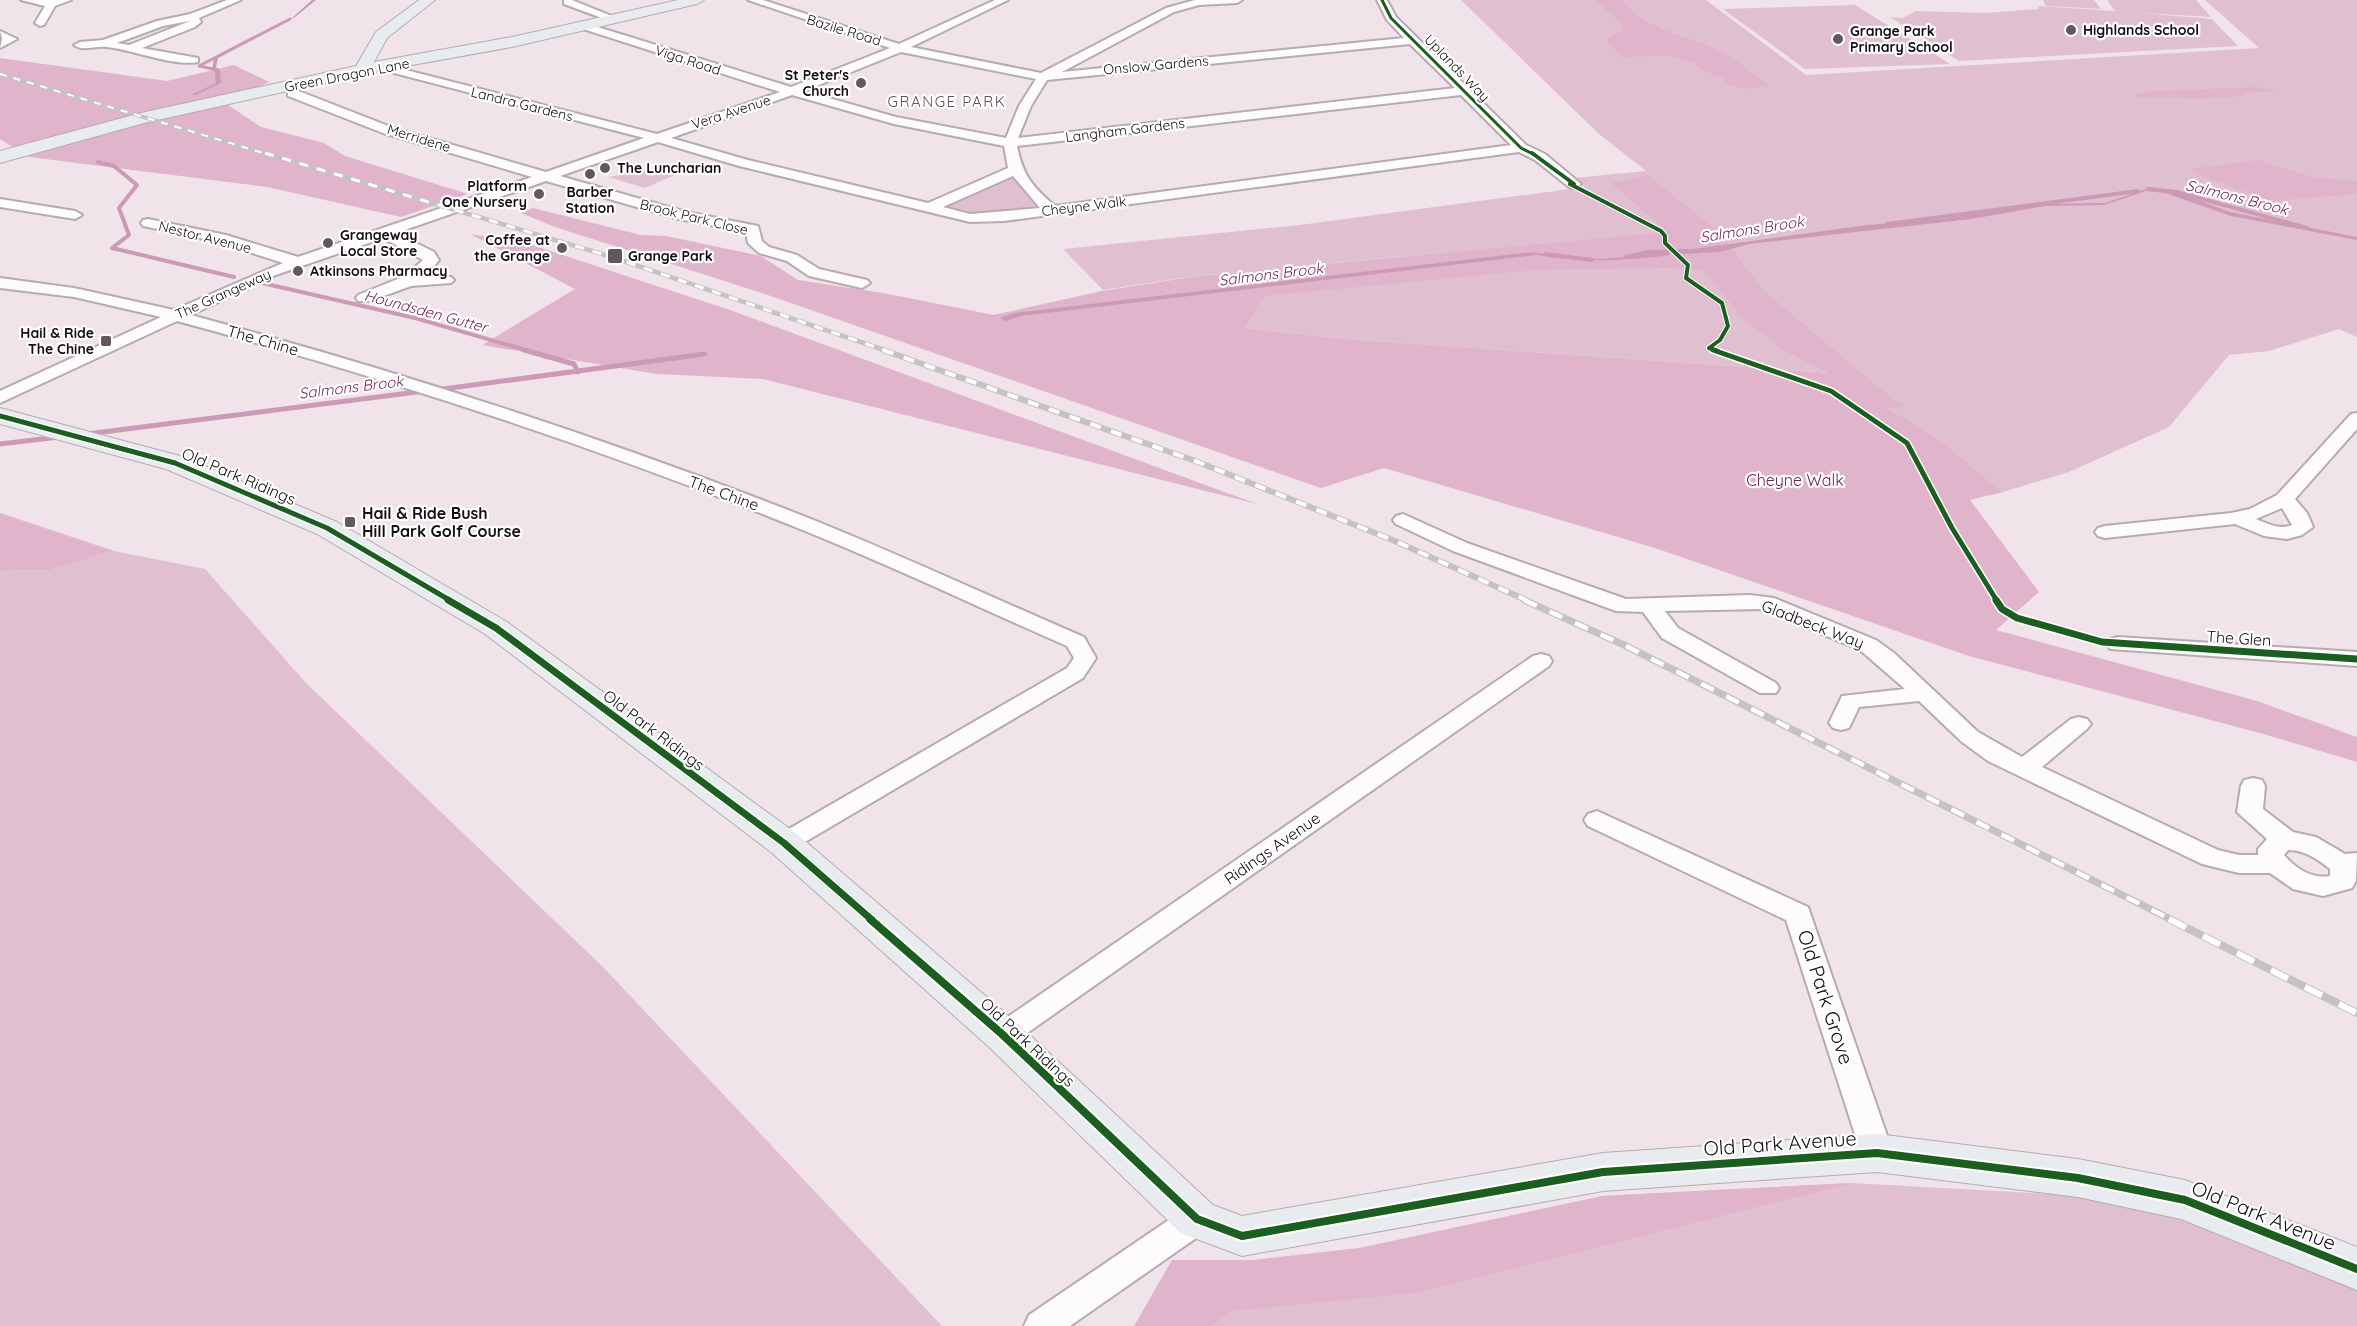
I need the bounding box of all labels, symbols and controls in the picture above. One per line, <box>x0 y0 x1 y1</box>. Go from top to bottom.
street label: Bazile Road <box>805 10 883 50</box>
place label: Highlands School <box>2083 21 2199 39</box>
place label: Grange Park Primary School <box>1850 22 1953 56</box>
marker: Highlands School <box>2064 23 2078 37</box>
street label: Uplands Way <box>1420 30 1494 106</box>
marker: Grange Park Primary School <box>1831 32 1845 46</box>
street label: Viga Road <box>653 41 723 79</box>
street label: Onslow Gardens <box>1103 51 1209 79</box>
street label: Green Dragon Lane <box>283 54 411 96</box>
place label: St Peter's Church <box>785 66 849 100</box>
marker: St Peter's Church <box>854 76 868 90</box>
street label: Landra Gardens <box>469 83 575 125</box>
street label: Vera Avenue <box>689 91 773 133</box>
district label: GRANGE PARK <box>888 92 1006 111</box>
street label: Langham Gardens <box>1064 114 1186 146</box>
street label: Merridene <box>385 120 453 156</box>
place label: The Luncharian <box>617 159 721 177</box>
marker: The Luncharian <box>598 161 612 175</box>
marker: Barber Station <box>583 167 597 181</box>
water label: Salmons Brook <box>2184 175 2292 219</box>
place label: Platform One Nursery <box>442 177 527 211</box>
place label: Barber Station <box>566 183 615 217</box>
marker: Platform One Nursery <box>532 187 546 201</box>
street label: Cheyne Walk <box>1041 192 1127 220</box>
street label: Brook Park Close <box>638 195 750 239</box>
water label: Salmons Brook <box>1699 211 1807 247</box>
street label: Nestor Avenue <box>157 217 253 257</box>
place label: Grangeway Local Store <box>340 226 418 260</box>
place label: Coffee at the Grange <box>474 231 550 265</box>
marker: Grangeway Local Store <box>321 236 335 250</box>
marker: Coffee at the Grange <box>555 241 569 255</box>
marker: Grange Park <box>606 247 624 265</box>
place label: Grange Park <box>628 247 713 265</box>
water label: Salmons Brook <box>1218 258 1326 290</box>
place label: Atkinsons Pharmacy <box>310 262 447 280</box>
marker: Atkinsons Pharmacy <box>291 264 305 278</box>
street label: The Grangeway <box>172 265 274 323</box>
water label: Houndsden Gutter <box>362 285 492 337</box>
street label: The Chine <box>225 320 301 360</box>
place label: Hail & Ride The Chine <box>20 324 94 358</box>
marker: Hail & Ride The Chine <box>99 334 113 348</box>
water label: Salmons Brook <box>298 371 406 403</box>
street label: Old Park Ridings <box>179 443 299 509</box>
park label: Cheyne Walk <box>1746 470 1844 490</box>
street label: The Chine <box>686 471 762 515</box>
place label: Hail & Ride Bush Hill Park Golf Course <box>362 503 521 541</box>
marker: Hail & Ride Bush Hill Park Golf Course <box>343 515 357 529</box>
street label: Gladbeck Way <box>1759 595 1867 653</box>
street label: The Glen <box>2206 626 2272 650</box>
street label: Old Park Ridings <box>599 685 709 775</box>
street label: Ridings Avenue <box>1220 807 1324 889</box>
street label: Old Park Grove <box>1792 927 1860 1067</box>
street label: Old Park Ridings <box>977 993 1079 1091</box>
street label: Old Park Avenue <box>1703 1125 1857 1161</box>
street label: Old Park Avenue <box>2188 1175 2340 1255</box>

